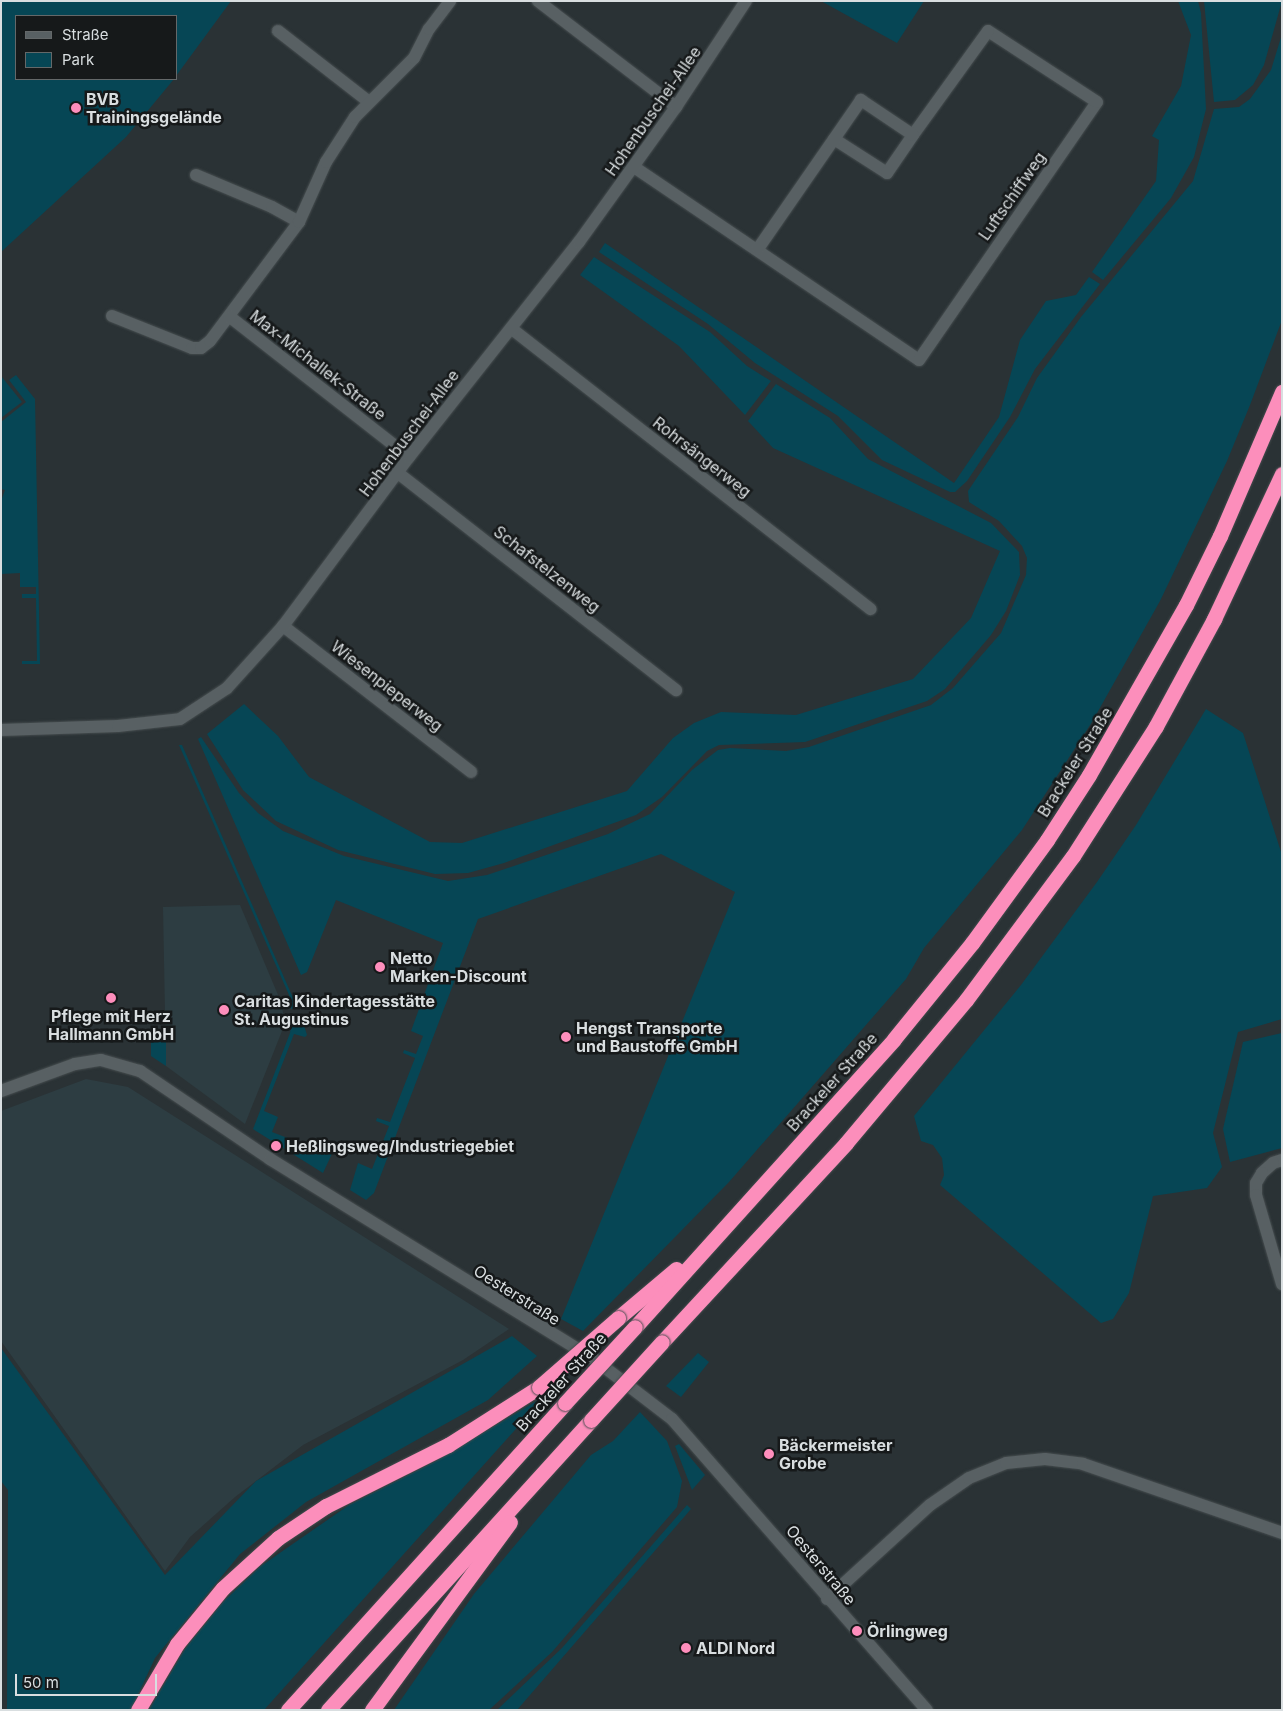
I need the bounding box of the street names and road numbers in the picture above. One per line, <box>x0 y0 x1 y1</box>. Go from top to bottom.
street label: Hohenbuschei-Allee <box>601 43 705 179</box>
street label: Luftschiffweg <box>975 148 1049 244</box>
street label: Max-Michallek-Straße <box>246 306 390 424</box>
street label: Hohenbuschei-Allee <box>355 366 463 500</box>
street label: Rohrsängerweg <box>649 413 755 501</box>
street label: Schafstelzenweg <box>490 522 604 616</box>
street label: Wiesenpieperweg <box>327 636 447 736</box>
street label: Brackeler Straße <box>1034 704 1116 820</box>
street label: Brackeler Straße <box>783 1029 881 1135</box>
street label: Oesterstraße <box>470 1261 564 1329</box>
street label: Brackeler Straße <box>512 1329 610 1435</box>
street label: Oesterstraße <box>782 1521 860 1609</box>

